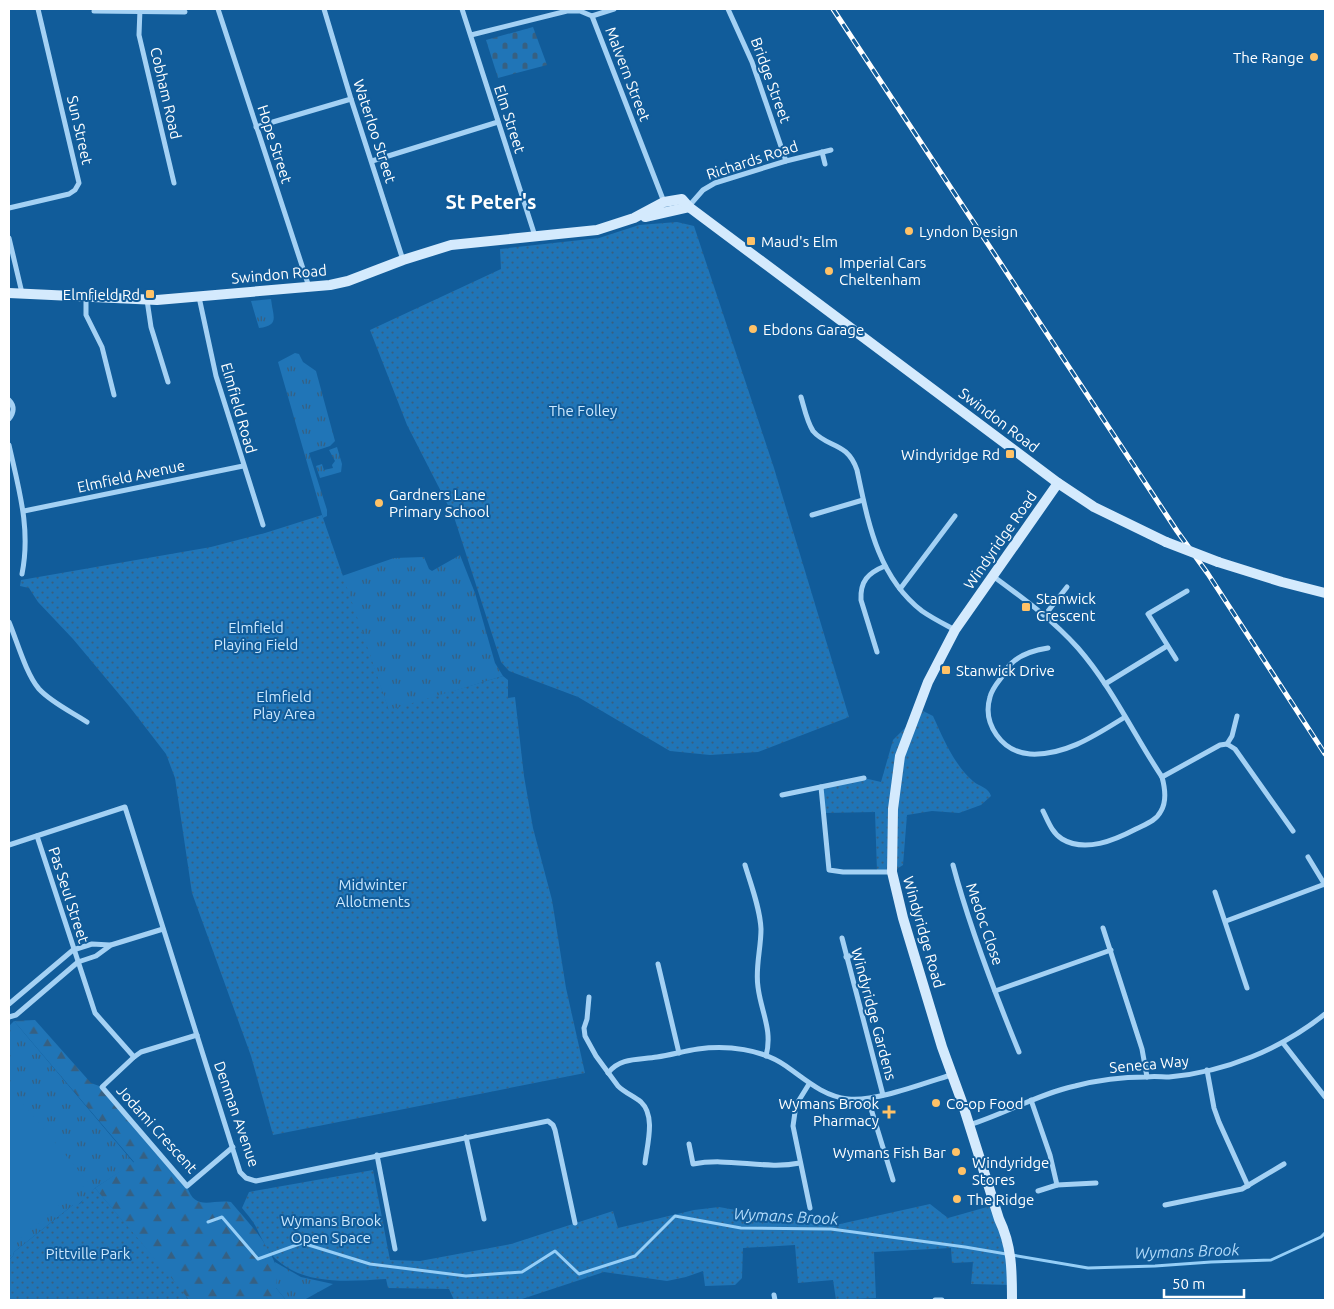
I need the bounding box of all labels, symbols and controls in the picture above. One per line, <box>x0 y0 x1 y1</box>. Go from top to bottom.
street label: Malvern Street <box>602 24 654 124</box>
street label: Bridge Street <box>748 35 794 125</box>
street label: Cobham Road <box>147 45 185 141</box>
place label: The Range <box>1233 49 1304 66</box>
marker: The Range <box>1308 51 1320 63</box>
street label: Waterloo Street <box>350 77 400 185</box>
street label: Elm Street <box>491 83 529 155</box>
street label: Sun Street <box>64 94 96 166</box>
street label: Hope Street <box>254 103 296 186</box>
street label: Richards Road <box>704 137 800 183</box>
district label: St Peter's <box>446 190 537 213</box>
place label: Lyndon Design <box>919 223 1018 240</box>
marker: Lyndon Design <box>903 225 915 237</box>
place label: Maud's Elm <box>761 233 838 250</box>
marker: Maud's Elm <box>745 235 757 247</box>
place label: Imperial Cars Cheltenham <box>839 254 926 288</box>
street label: Swindon Road <box>231 261 327 287</box>
marker: Imperial Cars Cheltenham <box>823 265 835 277</box>
place label: Elmfield Rd <box>63 286 140 303</box>
marker: Elmfield Rd <box>144 288 156 300</box>
place label: Ebdons Garage <box>763 321 864 338</box>
marker: Ebdons Garage <box>747 323 759 335</box>
street label: Elmfield Road <box>218 361 260 455</box>
street label: Swindon Road <box>956 384 1042 456</box>
park label: The Folley <box>549 402 617 419</box>
place label: Windyridge Rd <box>901 446 1000 463</box>
marker: Windyridge Rd <box>1004 448 1016 460</box>
street label: Elmfield Avenue <box>76 456 186 496</box>
place label: Gardners Lane Primary School <box>389 486 490 520</box>
street label: Windyridge Road <box>960 488 1040 592</box>
marker: Gardners Lane Primary School <box>373 497 385 509</box>
place label: Stanwick Crescent <box>1036 590 1096 624</box>
marker: Stanwick Crescent <box>1020 601 1032 613</box>
park label: Elmfield Playing Field <box>214 619 298 653</box>
place label: Stanwick Drive <box>956 662 1055 679</box>
marker: Stanwick Drive <box>940 664 952 676</box>
park label: Elmfield Play Area <box>253 688 315 722</box>
street label: Pas Seul Street <box>45 845 93 945</box>
street label: Windyridge Road <box>900 874 948 990</box>
park label: Midwinter Allotments <box>336 876 410 910</box>
street label: Medoc Close <box>963 881 1007 967</box>
street label: Windyridge Gardens <box>848 946 900 1082</box>
street label: Seneca Way <box>1109 1052 1189 1076</box>
street label: Denman Avenue <box>211 1059 263 1169</box>
street label: Jodami Crescent <box>113 1082 201 1176</box>
place label: Wymans Brook Pharmacy <box>778 1095 879 1129</box>
place label: Co-op Food <box>946 1095 1024 1112</box>
marker: Co-op Food <box>930 1097 942 1109</box>
marker: Wymans Brook Pharmacy <box>883 1106 895 1118</box>
place label: Wymans Fish Bar <box>833 1144 946 1161</box>
marker: Wymans Fish Bar <box>950 1146 962 1158</box>
place label: Windyridge Stores <box>972 1154 1049 1188</box>
marker: Windyridge Stores <box>956 1165 968 1177</box>
place label: The Ridge <box>967 1191 1034 1208</box>
marker: The Ridge <box>951 1193 963 1205</box>
water label: Wymans Brook <box>733 1204 840 1228</box>
park label: Wymans Brook Open Space <box>281 1212 382 1246</box>
water label: Wymans Brook <box>1134 1240 1241 1262</box>
park label: Pittville Park <box>46 1245 131 1262</box>
scale bar <box>1164 1266 1244 1298</box>
text: 50 m <box>1172 1275 1205 1292</box>

